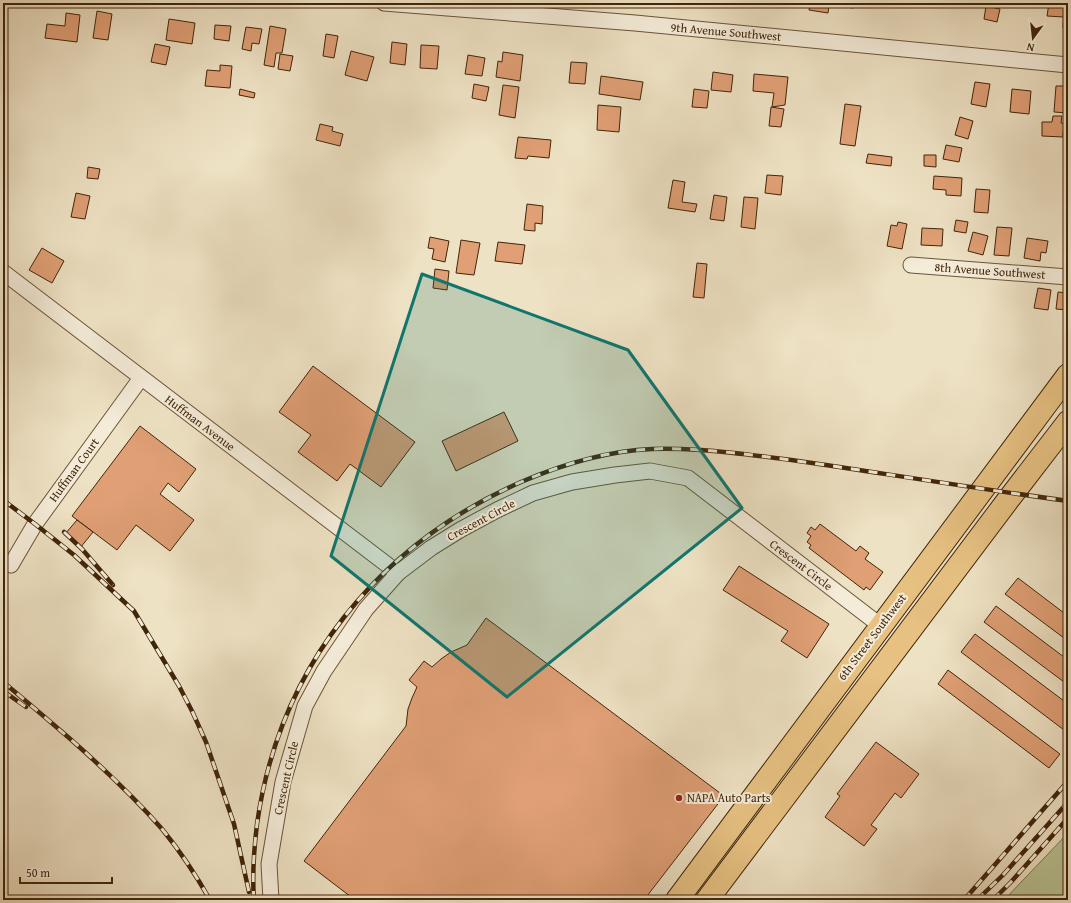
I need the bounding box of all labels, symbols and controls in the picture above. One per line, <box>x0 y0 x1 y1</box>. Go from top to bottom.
street label: 9th Avenue Southwest <box>670 18 783 45</box>
north arrow <box>1013 18 1053 58</box>
text: N <box>1024 39 1036 56</box>
street label: 8th Avenue Southwest <box>934 258 1047 283</box>
street label: Huffman Avenue <box>162 391 239 455</box>
street label: Huffman Court <box>45 434 103 505</box>
street label: Crescent Circle <box>444 494 518 545</box>
street label: Crescent Circle <box>766 535 837 594</box>
street label: 6th Street Southwest <box>833 589 910 684</box>
street label: Crescent Circle <box>269 739 302 816</box>
place label: NAPA Auto Parts <box>687 789 771 806</box>
marker: NAPA Auto Parts <box>674 793 684 803</box>
scale bar <box>20 859 112 885</box>
text: 50 m <box>26 864 50 881</box>

